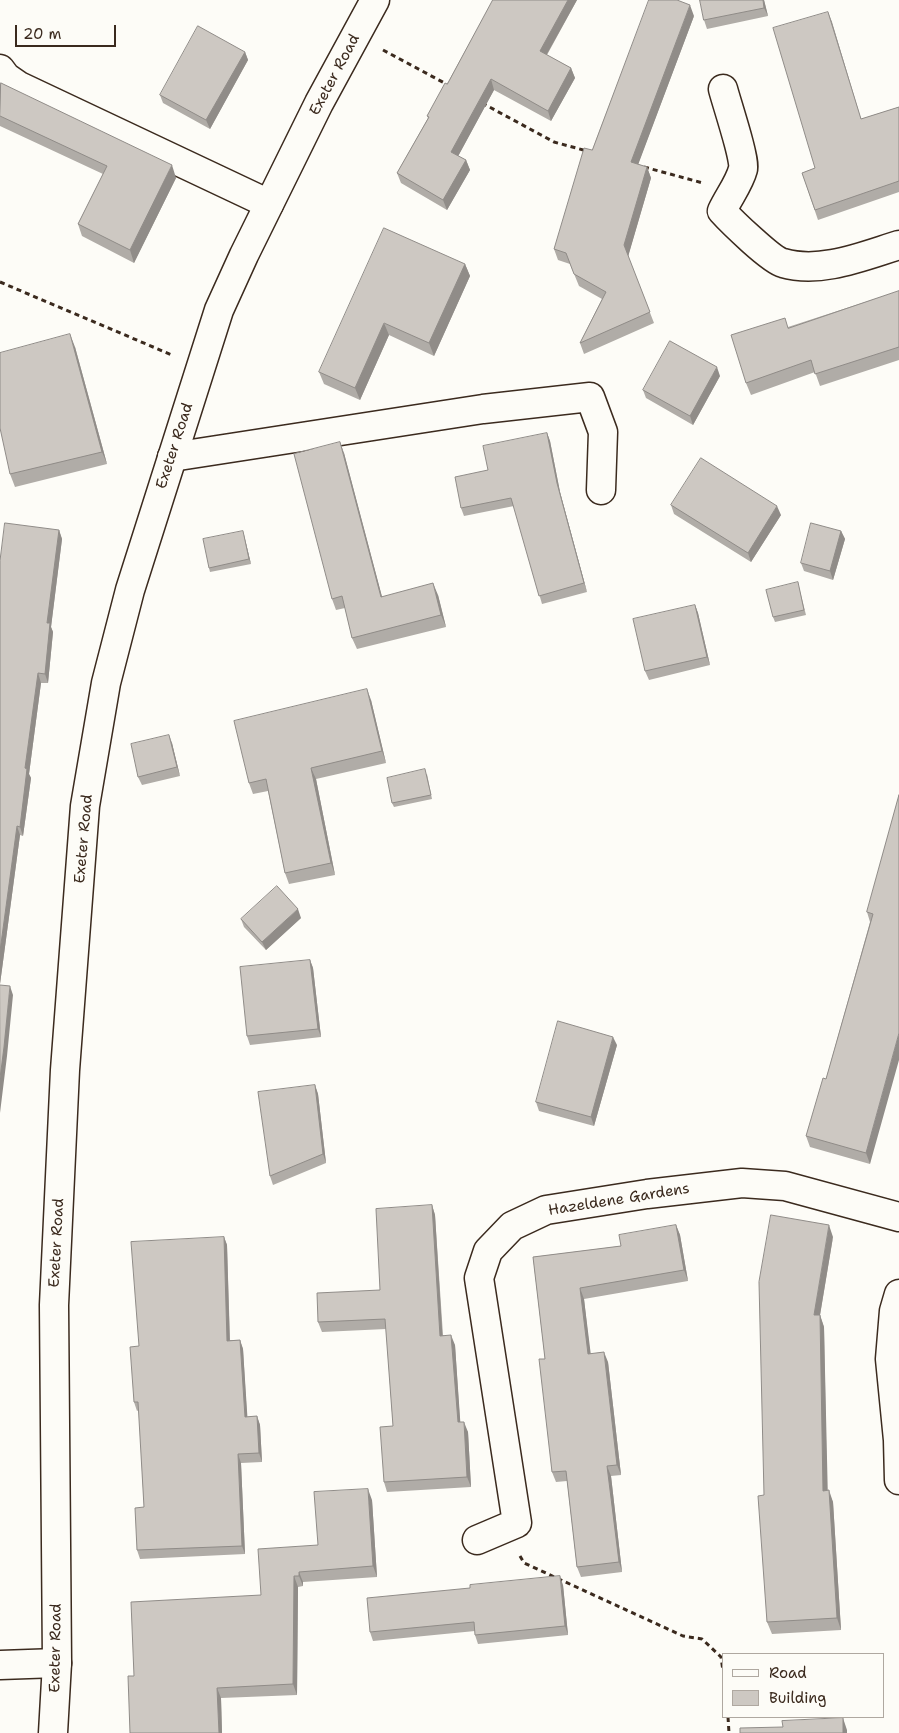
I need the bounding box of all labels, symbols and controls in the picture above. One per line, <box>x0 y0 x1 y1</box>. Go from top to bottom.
scale bar <box>18 15 119 47</box>
text: 20 m <box>23 24 62 44</box>
street label: Exeter Road <box>306 31 364 119</box>
street label: Exeter Road <box>153 401 197 491</box>
street label: Exeter Road <box>71 794 97 884</box>
street label: Hazeldene Gardens <box>547 1180 691 1220</box>
street label: Exeter Road <box>46 1198 68 1288</box>
street label: Exeter Road <box>46 1603 66 1693</box>
legend <box>722 1653 884 1718</box>
text: Road <box>769 1663 807 1683</box>
text: Building <box>769 1688 826 1708</box>

